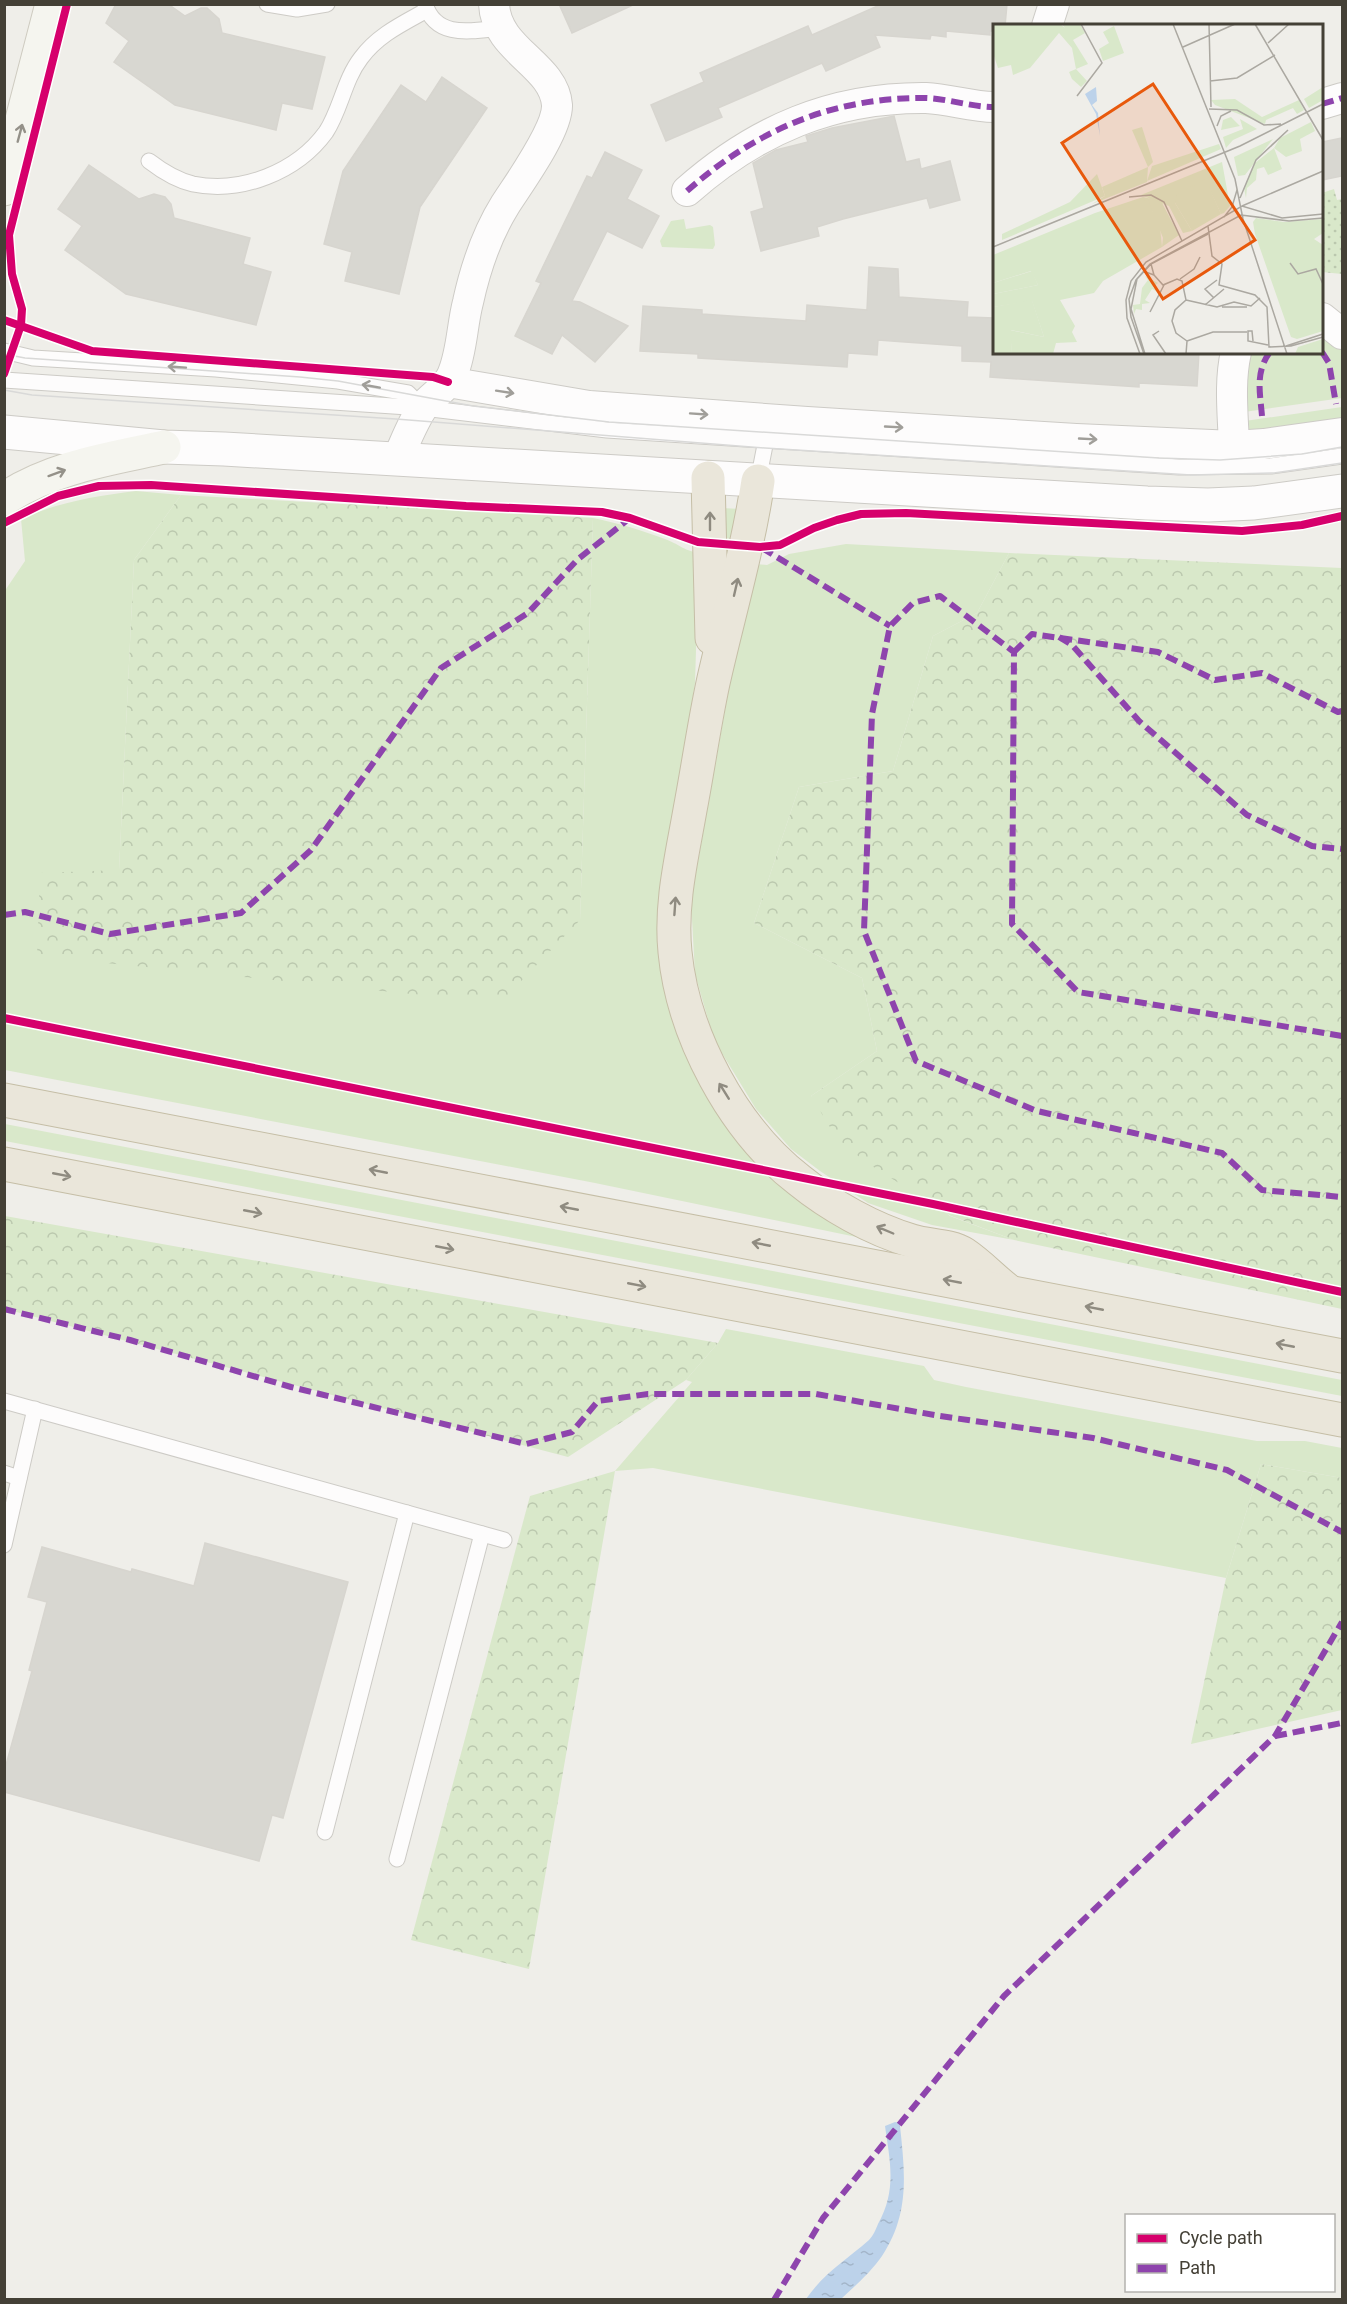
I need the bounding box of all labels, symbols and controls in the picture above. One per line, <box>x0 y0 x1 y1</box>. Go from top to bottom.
inset map <box>993 24 1323 354</box>
one-way arrow <box>14 124 26 143</box>
one-way arrow <box>168 361 188 372</box>
one-way arrow <box>362 381 382 392</box>
one-way arrow <box>495 387 515 398</box>
one-way arrow <box>689 409 709 420</box>
one-way arrow <box>883 421 903 432</box>
one-way arrow <box>1078 434 1098 445</box>
one-way arrow <box>47 467 66 478</box>
one-way arrow <box>704 512 715 532</box>
one-way arrow <box>731 578 743 597</box>
one-way arrow <box>670 896 681 916</box>
one-way arrow <box>717 1083 729 1100</box>
one-way arrow <box>368 1166 388 1177</box>
one-way arrow <box>52 1170 71 1181</box>
one-way arrow <box>560 1202 580 1213</box>
one-way arrow <box>243 1207 263 1218</box>
one-way arrow <box>876 1224 895 1235</box>
one-way arrow <box>752 1238 771 1249</box>
one-way arrow <box>435 1243 454 1254</box>
one-way arrow <box>943 1275 963 1286</box>
one-way arrow <box>626 1280 646 1291</box>
one-way arrow <box>1084 1302 1104 1313</box>
one-way arrow <box>1276 1339 1295 1350</box>
legend <box>1125 2214 1335 2292</box>
text: Cycle path <box>1179 2227 1263 2248</box>
text: Path <box>1179 2257 1216 2278</box>

